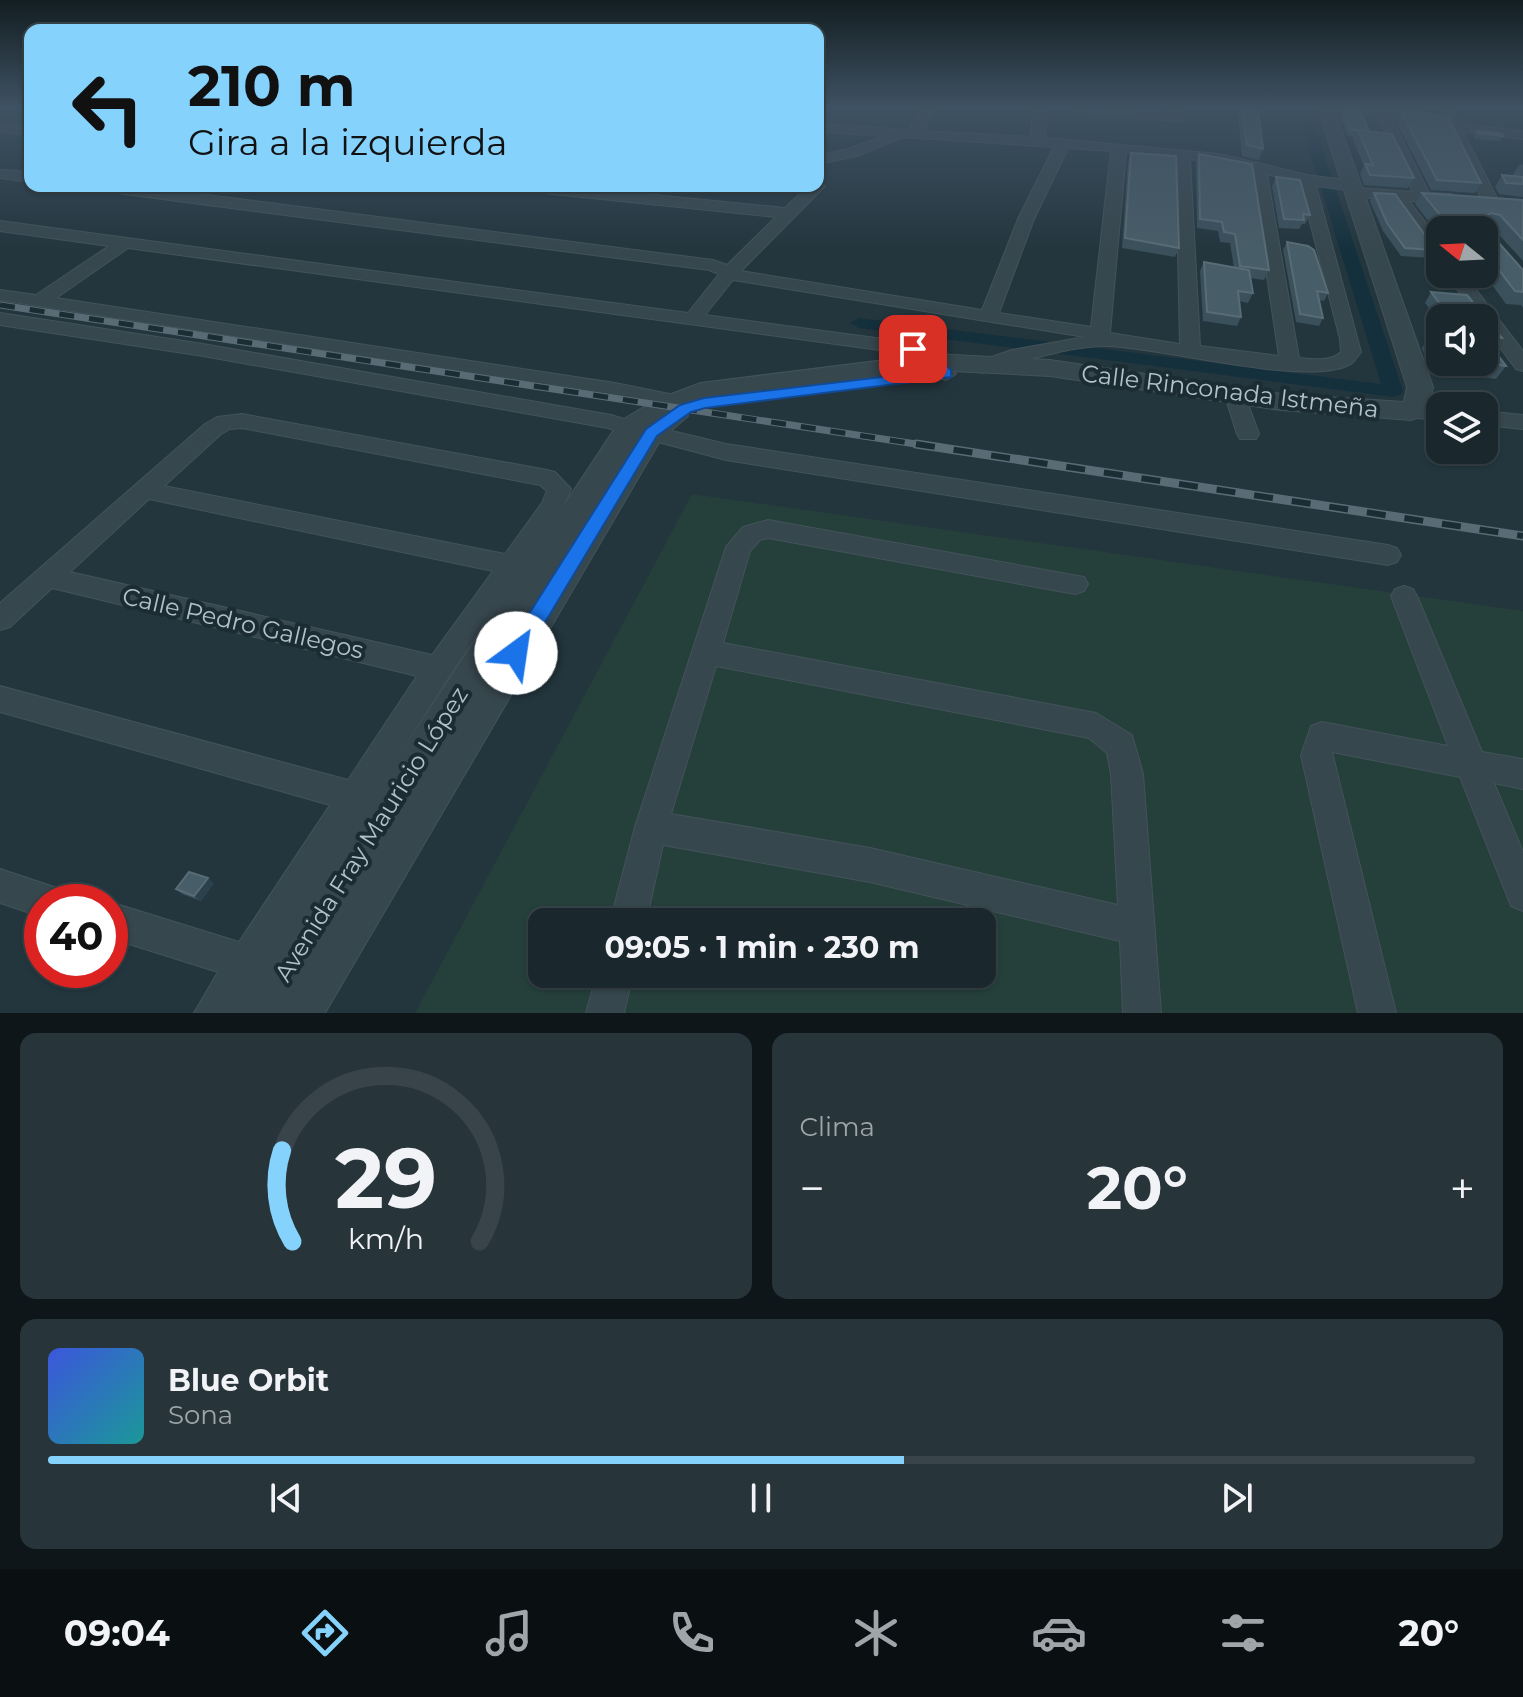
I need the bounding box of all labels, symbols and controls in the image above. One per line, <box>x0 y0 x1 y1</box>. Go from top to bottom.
text: 210 m <box>188 52 356 120</box>
icon: left <box>56 56 160 160</box>
text: Gira a la izquierda <box>188 120 508 164</box>
north arrow <box>1426 216 1498 288</box>
map controls <box>1426 216 1498 464</box>
button: sound <box>1426 304 1498 376</box>
pin <box>879 315 947 383</box>
icon: arrive <box>891 327 935 371</box>
street label: Calle Rinconada Istmeña <box>1080 358 1380 424</box>
button: layers <box>1426 392 1498 464</box>
street label: Calle Pedro Gallegos <box>120 581 366 665</box>
position arrow <box>474 611 558 695</box>
street label: Avenida Fray Mauricio López <box>268 681 474 987</box>
speed limit sign: 40 <box>24 884 128 988</box>
text: 09:05 · 1 min · 230 m <box>605 929 919 966</box>
text: Clima <box>800 1111 875 1143</box>
text: 29 <box>335 1127 437 1229</box>
text: 20° <box>1087 1151 1188 1224</box>
text: − <box>800 1161 825 1215</box>
text: + <box>1450 1161 1475 1215</box>
text: km/h <box>348 1221 424 1256</box>
text: Blue Orbit <box>168 1362 329 1399</box>
text: Sona <box>168 1399 233 1431</box>
icon: previous <box>264 1476 308 1520</box>
icon: pause <box>739 1476 783 1520</box>
icon: next <box>1215 1476 1259 1520</box>
icon: directions <box>297 1605 353 1661</box>
icon: music <box>481 1605 537 1661</box>
icon: phone <box>664 1605 720 1661</box>
icon: climate <box>848 1605 904 1661</box>
icon: car <box>1031 1605 1087 1661</box>
icon: filters <box>1215 1605 1271 1661</box>
text: 09:04 <box>64 1611 170 1655</box>
text: 20° <box>1398 1611 1459 1655</box>

